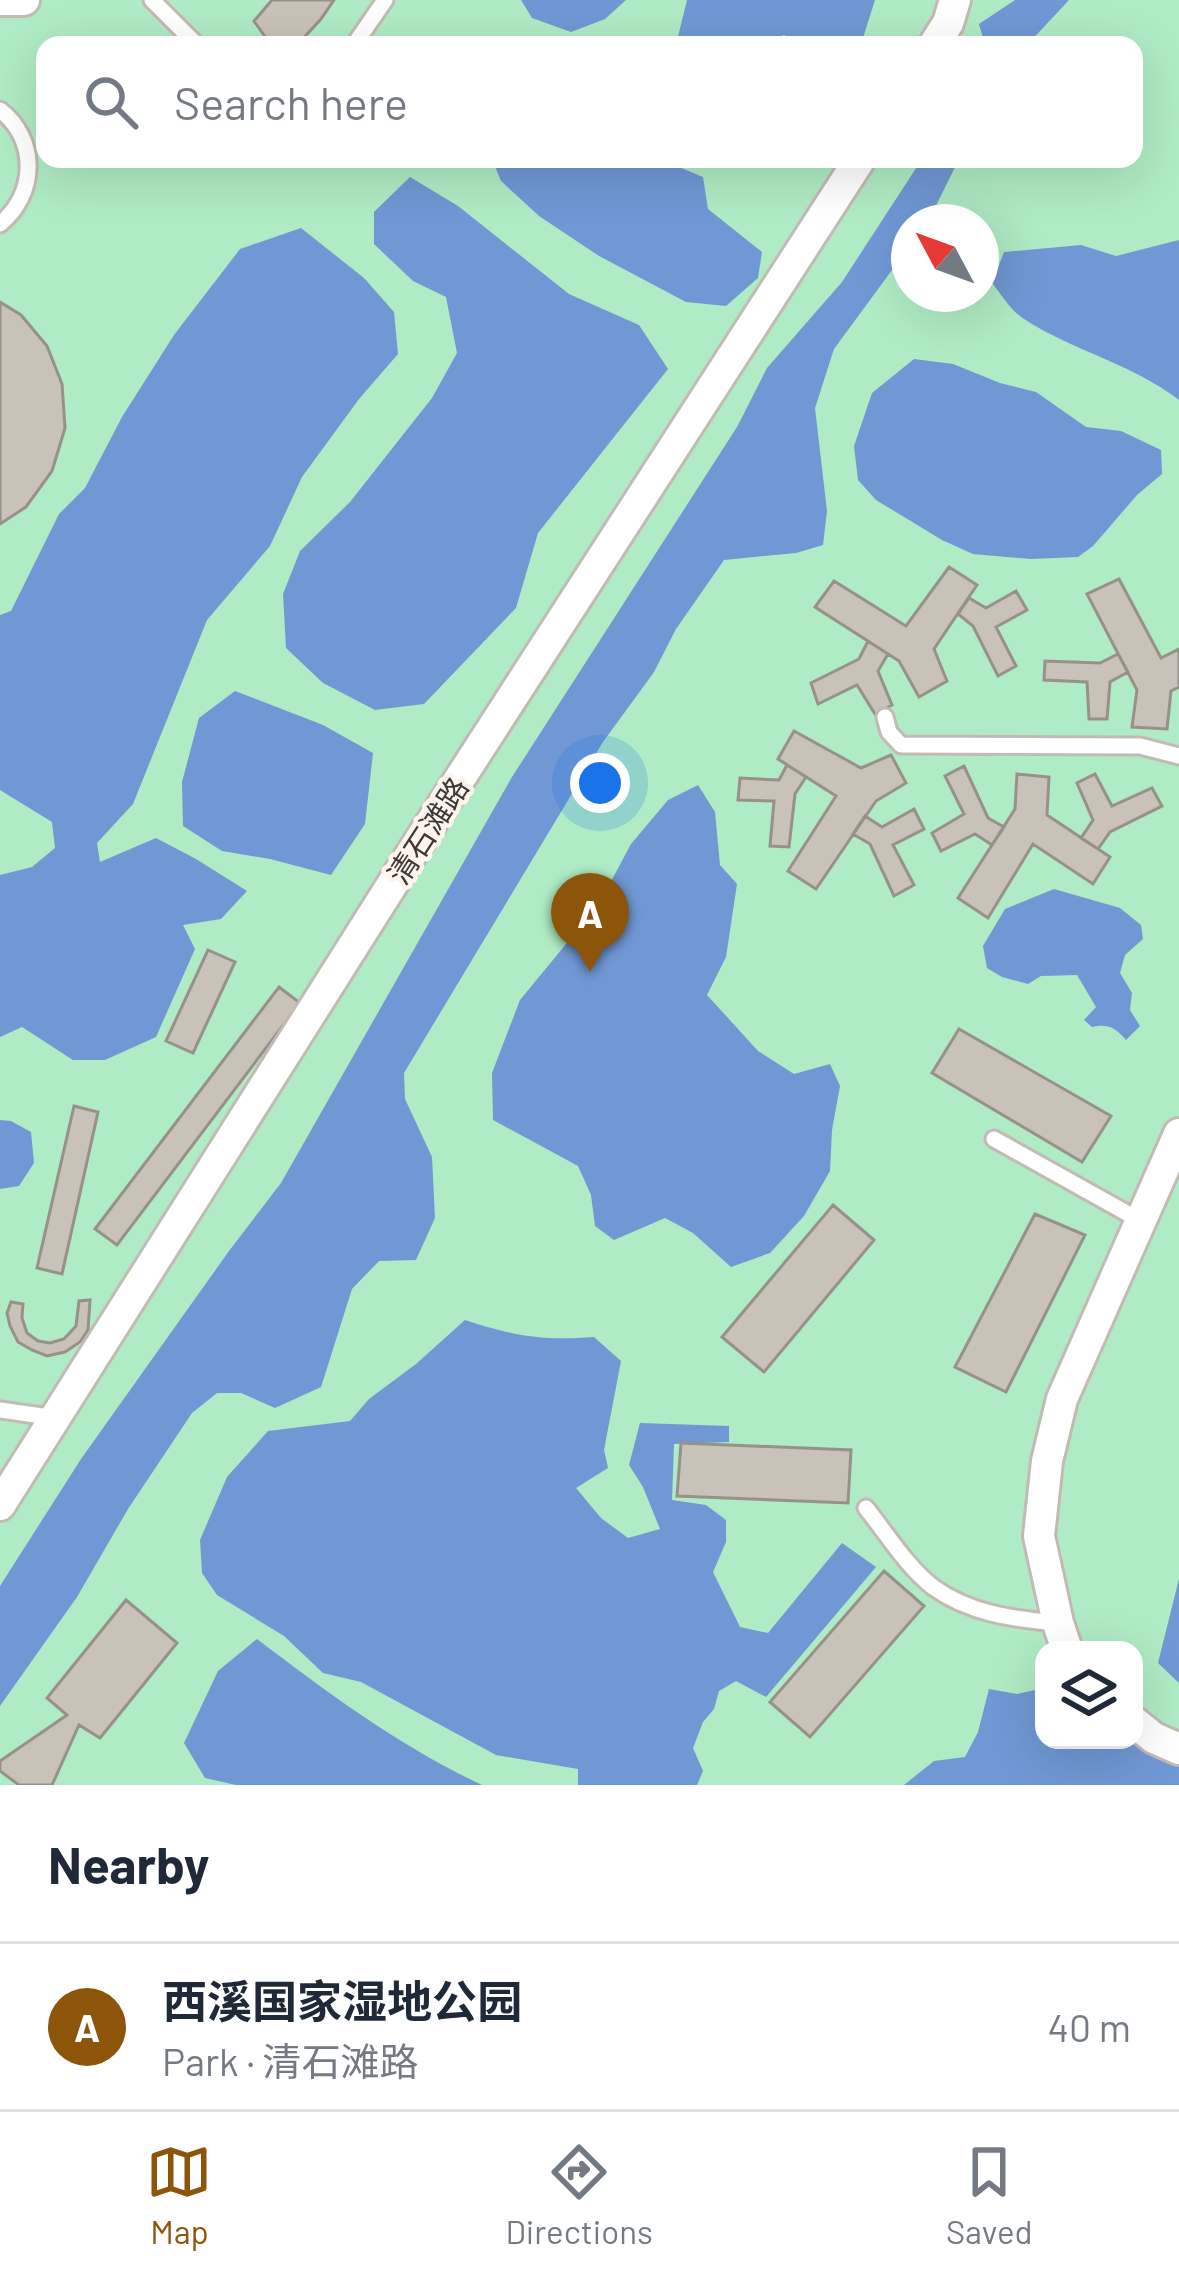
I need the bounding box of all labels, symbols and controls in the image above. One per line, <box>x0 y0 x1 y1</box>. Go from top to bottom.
search box <box>36 36 1143 168</box>
icon: search <box>78 69 144 135</box>
text: Search here <box>174 75 408 129</box>
north arrow <box>891 204 999 312</box>
your location <box>570 753 630 813</box>
street label: 清石滩路 <box>379 770 475 890</box>
pin: A <box>551 873 629 972</box>
map controls <box>1035 1641 1143 1749</box>
button: layers <box>1035 1641 1143 1749</box>
text: Nearby <box>48 1833 209 1894</box>
text: 西溪国家湿地公园 <box>162 1973 522 2027</box>
text: A <box>74 2003 100 2050</box>
text: 40 m <box>1047 2003 1131 2050</box>
text: Park · 清石滩路 <box>162 2037 418 2084</box>
tab: Map <box>146 2139 212 2251</box>
tab: Directions <box>505 2139 653 2251</box>
tab: Saved <box>946 2139 1033 2251</box>

